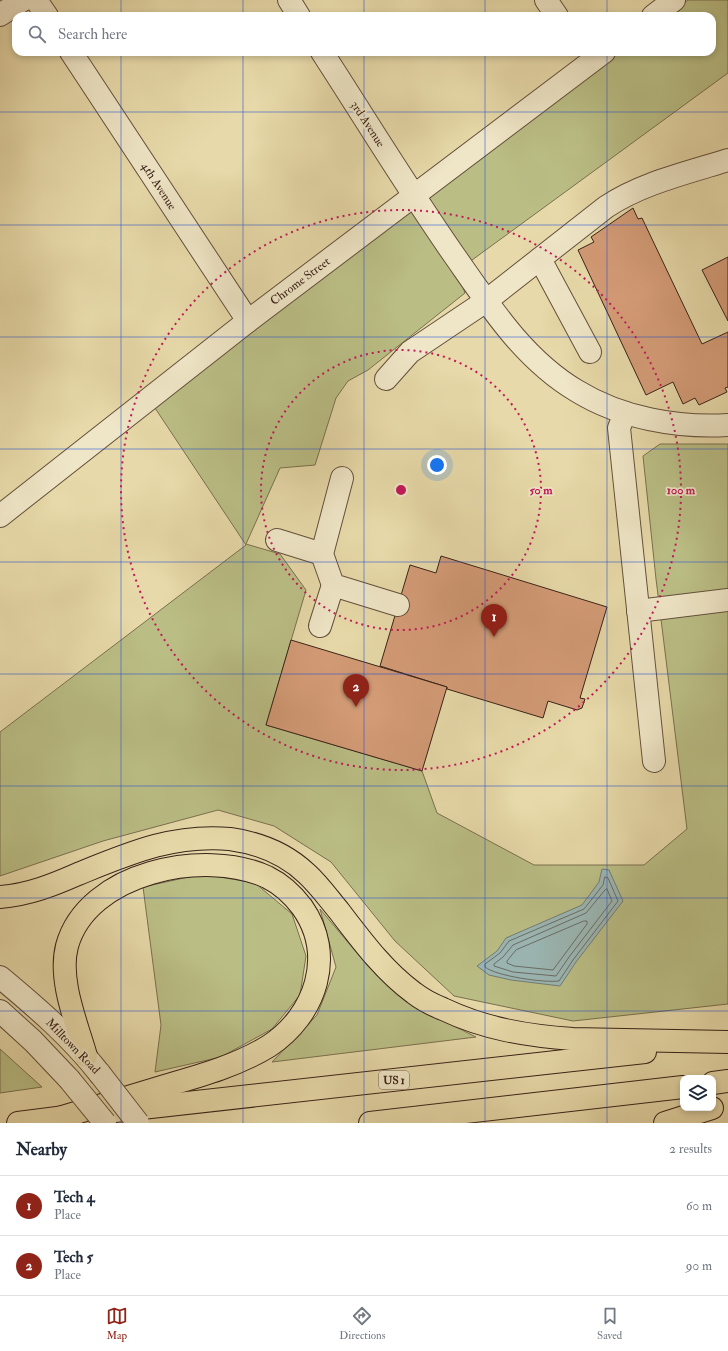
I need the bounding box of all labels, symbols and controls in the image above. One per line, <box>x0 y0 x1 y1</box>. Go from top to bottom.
search box <box>12 12 716 56</box>
icon: search <box>26 23 48 45</box>
text: Search here <box>58 25 127 44</box>
street label: 3rd Avenue <box>347 98 388 150</box>
street label: 4th Avenue <box>138 160 180 213</box>
street label: Chrome Street <box>267 254 333 309</box>
your location <box>427 455 447 475</box>
centre of rings <box>394 483 408 497</box>
text: 50 m <box>529 483 553 498</box>
text: 100 m <box>667 483 696 498</box>
pin: 1 <box>481 604 507 637</box>
pin: 2 <box>343 674 369 707</box>
street label: Milltown Road <box>42 1015 103 1077</box>
road number: US 1 <box>379 1071 409 1089</box>
map controls <box>680 1075 716 1111</box>
button: layers <box>680 1075 716 1111</box>
text: Nearby <box>16 1139 67 1160</box>
text: 2 results <box>669 1141 712 1157</box>
text: Tech 4 <box>54 1188 95 1207</box>
text: 1 <box>27 1198 31 1214</box>
text: 60 m <box>686 1198 712 1214</box>
text: Place <box>54 1207 81 1223</box>
text: Tech 5 <box>54 1248 93 1267</box>
text: 2 <box>26 1258 32 1274</box>
text: 90 m <box>686 1258 712 1274</box>
text: Place <box>54 1267 81 1283</box>
tab: Map <box>106 1305 128 1342</box>
tab: Directions <box>339 1305 386 1342</box>
tab: Saved <box>597 1305 622 1342</box>

